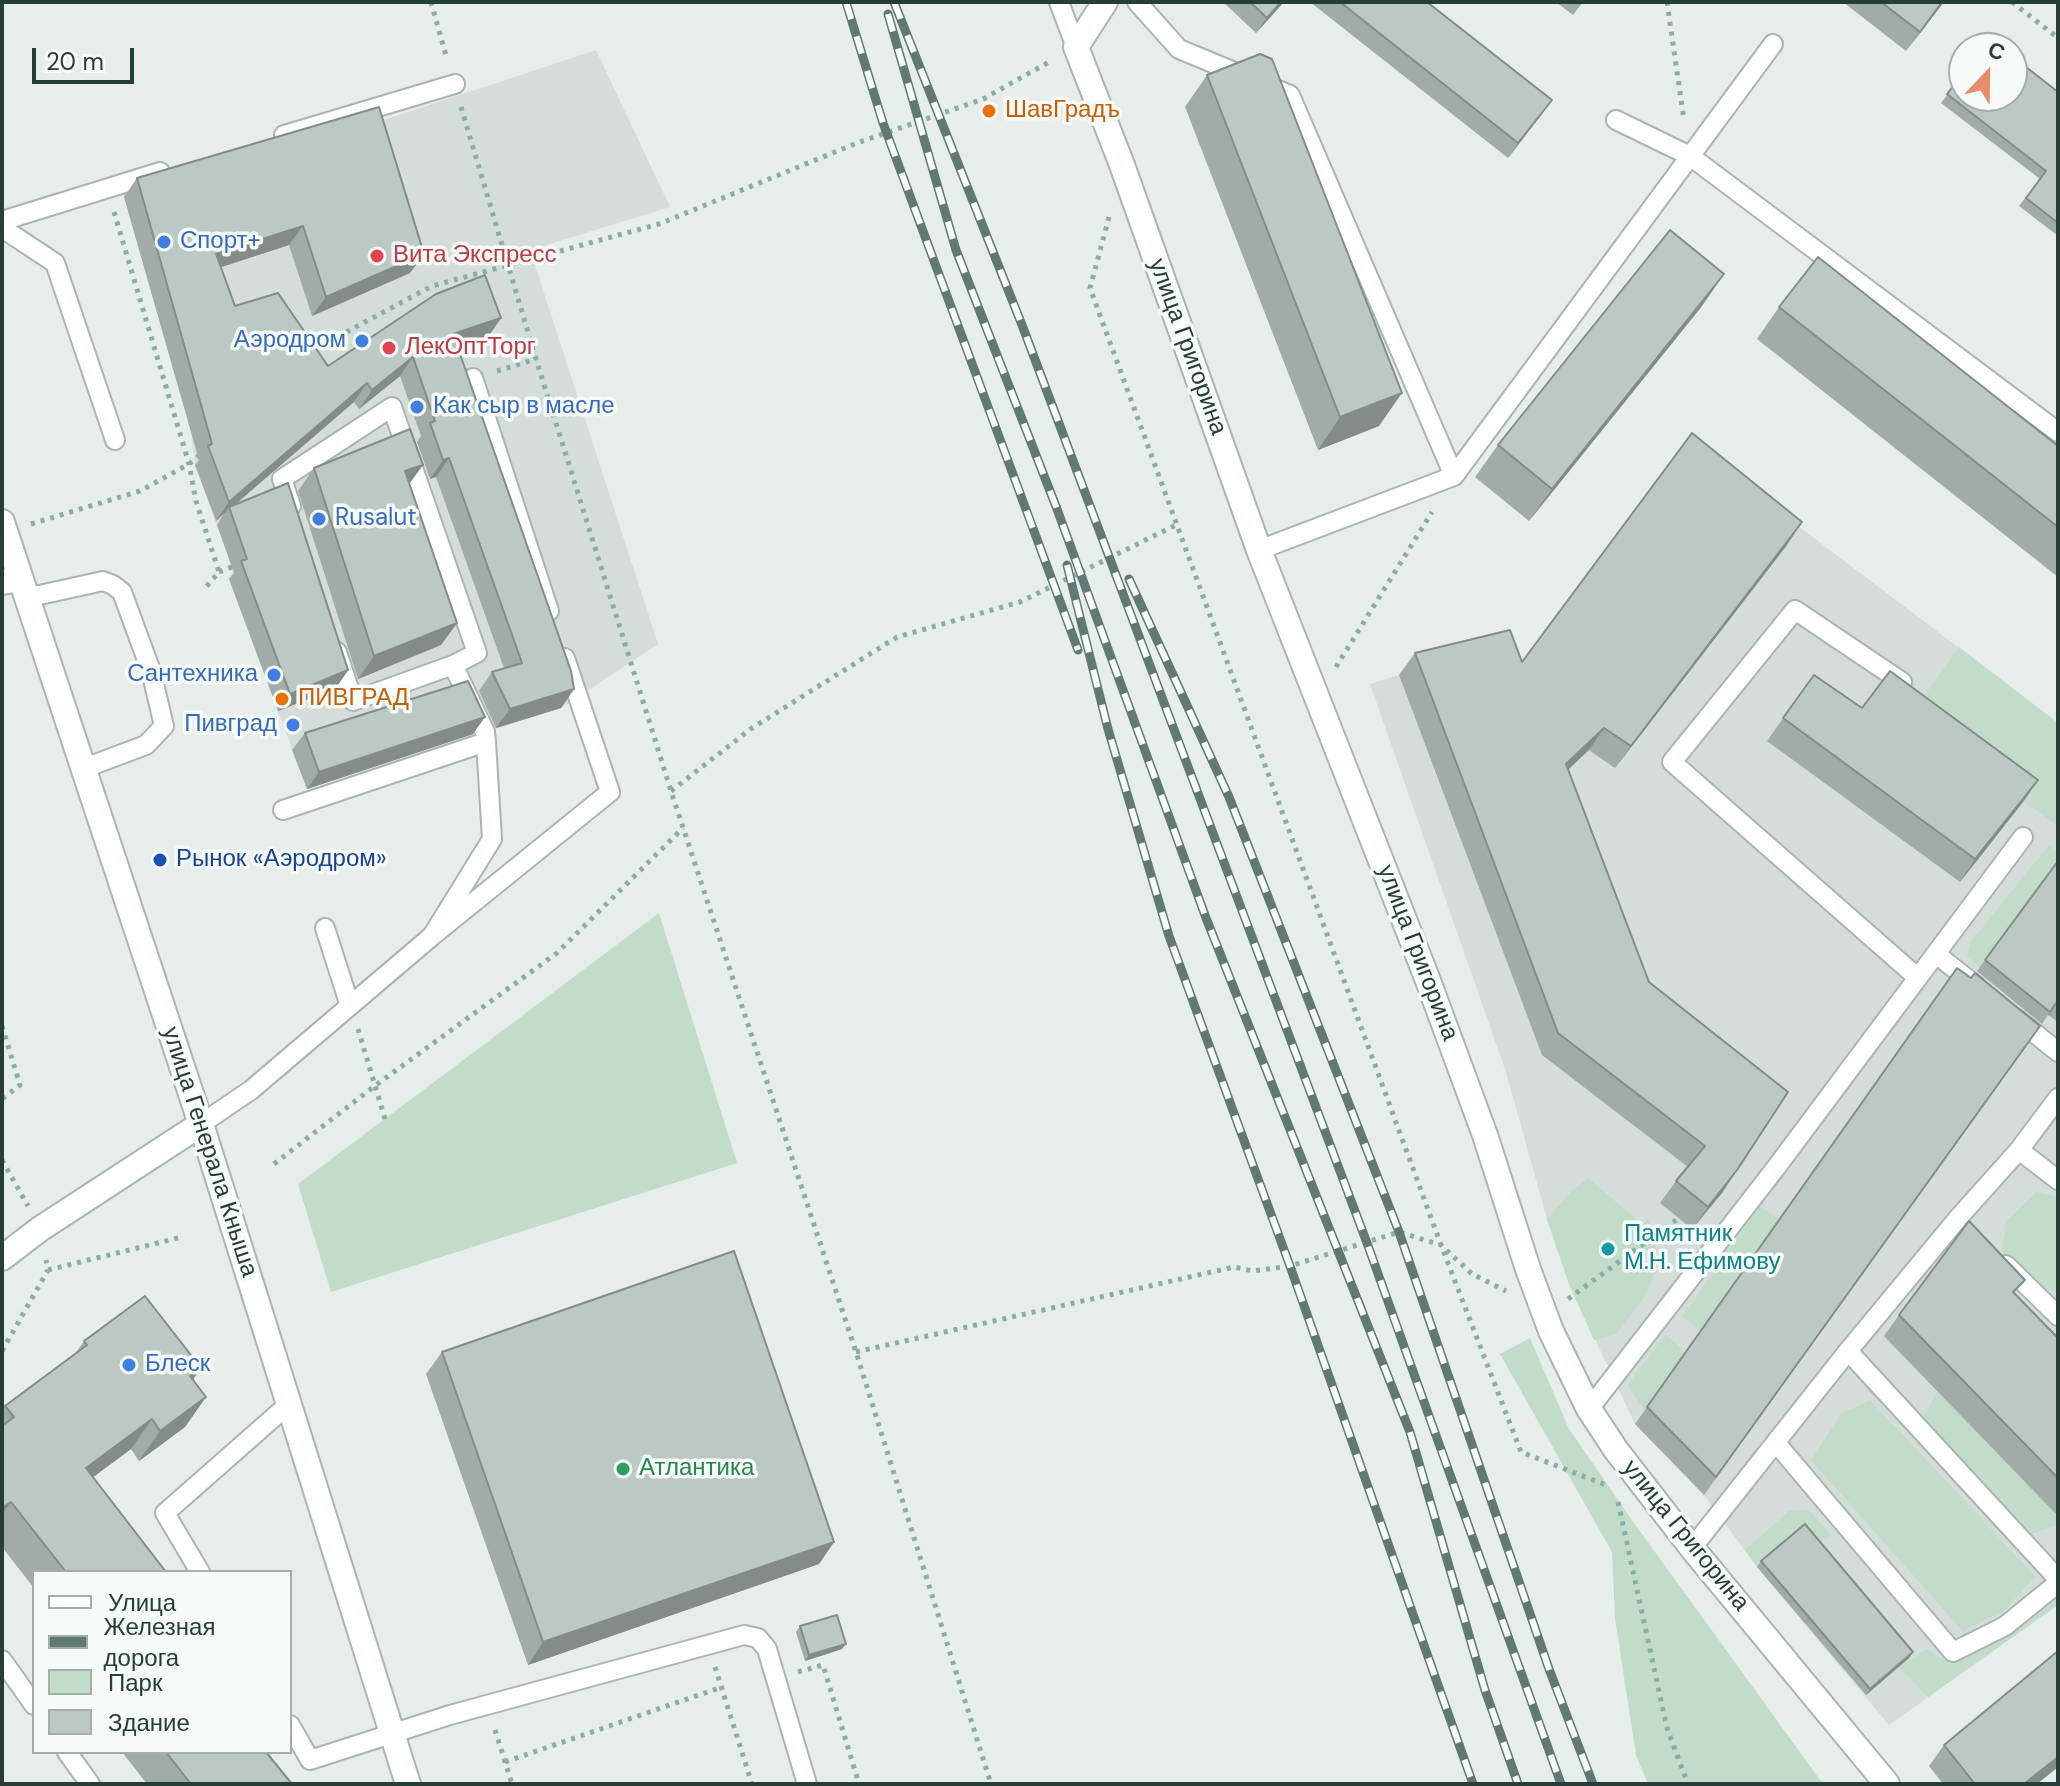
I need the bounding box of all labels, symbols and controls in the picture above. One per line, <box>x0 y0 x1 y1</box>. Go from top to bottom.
scale bar <box>36 32 138 82</box>
north arrow <box>1948 32 2028 112</box>
text: С <box>1984 35 2009 68</box>
text: 20 m <box>46 46 104 77</box>
place label: ШавГрадъ <box>1005 97 1120 125</box>
marker: ШавГрадъ <box>980 102 998 120</box>
place label: Спорт+ <box>180 228 261 256</box>
marker: Спорт+ <box>155 233 173 251</box>
place label: Вита Экспресс <box>393 242 557 270</box>
marker: Вита Экспресс <box>368 247 386 265</box>
street label: улица Григорина <box>1142 255 1232 439</box>
place label: Аэродром <box>234 327 346 355</box>
marker: Аэродром <box>353 332 371 350</box>
place label: ЛекОптТорг <box>405 334 535 362</box>
marker: ЛекОптТорг <box>380 339 398 357</box>
place label: Как сыр в масле <box>433 393 615 421</box>
marker: Как сыр в масле <box>408 398 426 416</box>
place label: Rusalut <box>335 505 417 533</box>
marker: Rusalut <box>310 510 328 528</box>
place label: Сантехника <box>127 661 258 689</box>
marker: Сантехника <box>265 666 283 684</box>
place label: ПИВГРАД <box>298 685 409 713</box>
marker: ПИВГРАД <box>273 690 291 708</box>
place label: Пивград <box>184 711 277 739</box>
marker: Пивград <box>284 716 302 734</box>
place label: Рынок «Аэродром» <box>176 846 387 874</box>
marker: Рынок «Аэродром» <box>151 851 169 869</box>
street label: улица Григорина <box>1370 861 1464 1045</box>
street label: улица Генерала Кныша <box>155 1023 263 1281</box>
place label: Памятник М.Н. Ефимову <box>1624 1221 1780 1277</box>
marker: Памятник М.Н. Ефимову <box>1599 1240 1617 1258</box>
place label: Блеск <box>145 1351 210 1379</box>
marker: Блеск <box>120 1356 138 1374</box>
place label: Атлантика <box>639 1455 754 1483</box>
street label: улица Григорина <box>1615 1455 1755 1617</box>
marker: Атлантика <box>614 1460 632 1478</box>
legend <box>32 1570 292 1754</box>
text: Улица <box>108 1587 176 1618</box>
text: Железная дорога <box>104 1611 215 1673</box>
text: Парк <box>108 1667 162 1698</box>
text: Здание <box>108 1707 190 1738</box>

